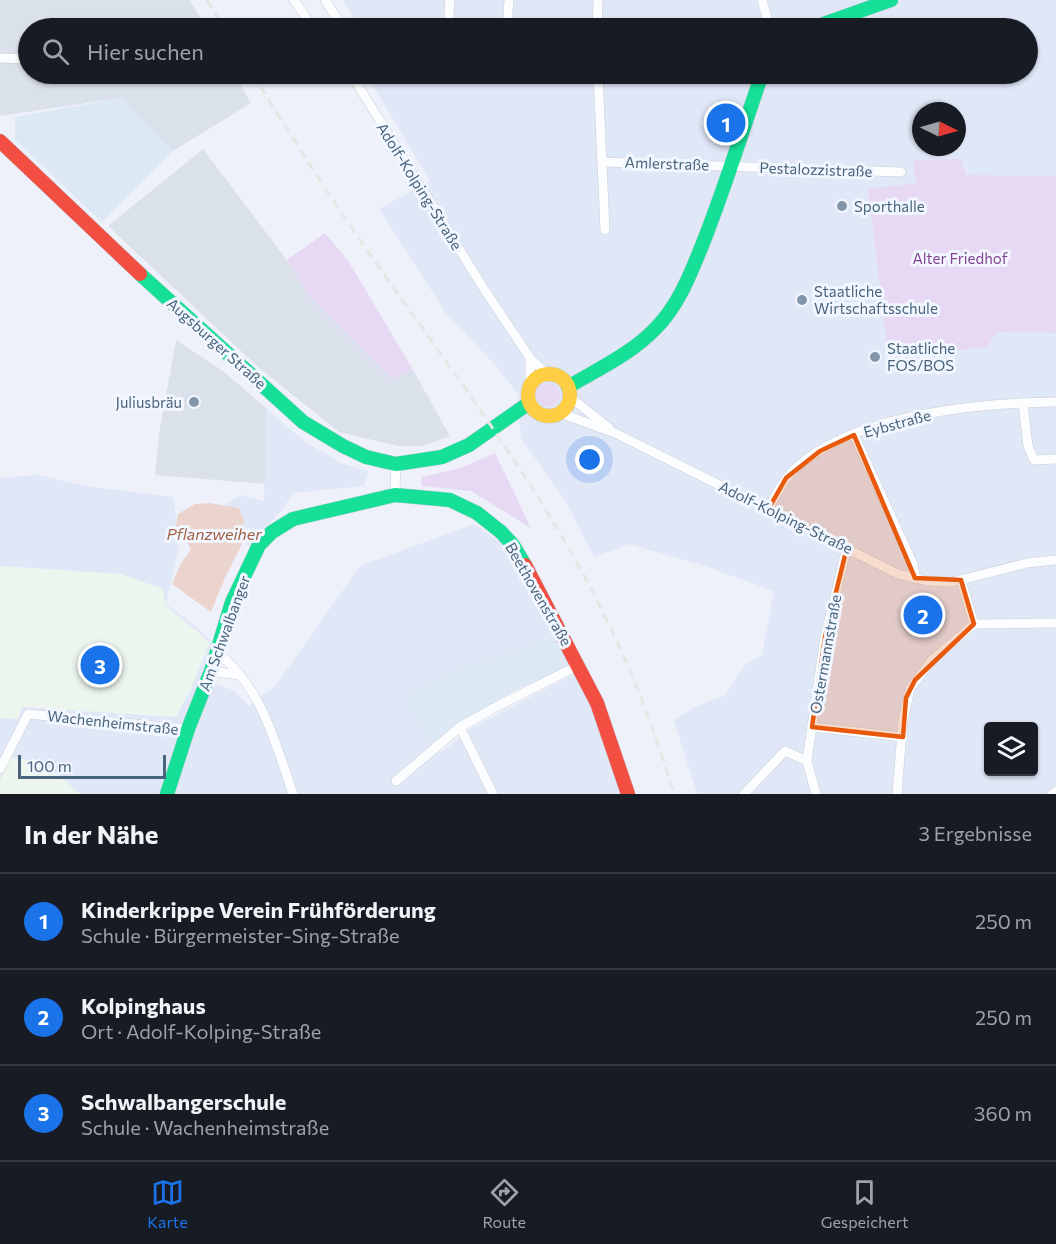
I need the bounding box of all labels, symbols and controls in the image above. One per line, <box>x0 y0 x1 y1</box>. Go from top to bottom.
search box <box>18 18 1038 84</box>
icon: search <box>39 35 72 68</box>
text: Hier suchen <box>87 38 204 65</box>
pin: 1 <box>706 100 746 146</box>
north arrow <box>912 102 966 156</box>
street label: Adolf-Kolping-Straße <box>374 119 467 253</box>
street label: Amlerstraße <box>624 153 710 173</box>
street label: Pestalozzistraße <box>759 158 873 180</box>
place label: Sporthalle <box>854 197 925 215</box>
marker: Sporthalle <box>835 199 849 213</box>
park label: Alter Friedhof <box>912 249 1008 267</box>
place label: Staatliche Wirtschaftsschule <box>814 282 938 317</box>
marker: Staatliche Wirtschaftsschule <box>795 293 809 307</box>
street label: Augsburger Straße <box>164 294 270 392</box>
place label: Staatliche FOS/BOS <box>887 339 955 374</box>
marker: Staatliche FOS/BOS <box>868 350 882 364</box>
place label: Juliusbräu <box>116 393 182 411</box>
marker: Juliusbräu <box>187 395 201 409</box>
street label: Eybstraße <box>861 405 933 441</box>
your location <box>575 445 604 474</box>
street label: Adolf-Kolping-Straße <box>716 477 856 557</box>
water label: Pflanzweiher <box>166 524 262 543</box>
street label: Beethovenstraße <box>502 539 576 649</box>
street label: Am Schwalbanger <box>195 573 253 693</box>
pin: 2 <box>904 592 942 638</box>
street label: Ostermannstraße <box>806 593 844 715</box>
pin: 3 <box>80 642 120 688</box>
street label: Wachenheimstraße <box>46 706 180 738</box>
map controls <box>984 722 1038 776</box>
button: layers <box>984 722 1038 776</box>
scale bar <box>18 752 166 780</box>
text: 100 m <box>27 756 72 775</box>
text: In der Nähe <box>24 818 159 849</box>
text: 3 Ergebnisse <box>919 821 1032 845</box>
text: Kinderkrippe Verein Frühförderung <box>81 896 436 923</box>
text: 1 <box>39 909 48 933</box>
text: 250 m <box>975 909 1032 933</box>
text: Schule · Bürgermeister-Sing-Straße <box>81 923 400 947</box>
text: Kolpinghaus <box>81 992 206 1019</box>
text: 2 <box>38 1005 49 1029</box>
text: 250 m <box>975 1005 1032 1029</box>
text: Ort · Adolf-Kolping-Straße <box>81 1019 321 1043</box>
text: Schwalbangerschule <box>81 1088 286 1115</box>
text: 3 <box>38 1101 49 1125</box>
text: 360 m <box>974 1101 1032 1125</box>
text: Schule · Wachenheimstraße <box>81 1115 329 1139</box>
tab: Karte <box>147 1176 188 1231</box>
tab: Route <box>482 1176 526 1231</box>
tab: Gespeichert <box>821 1176 909 1231</box>

